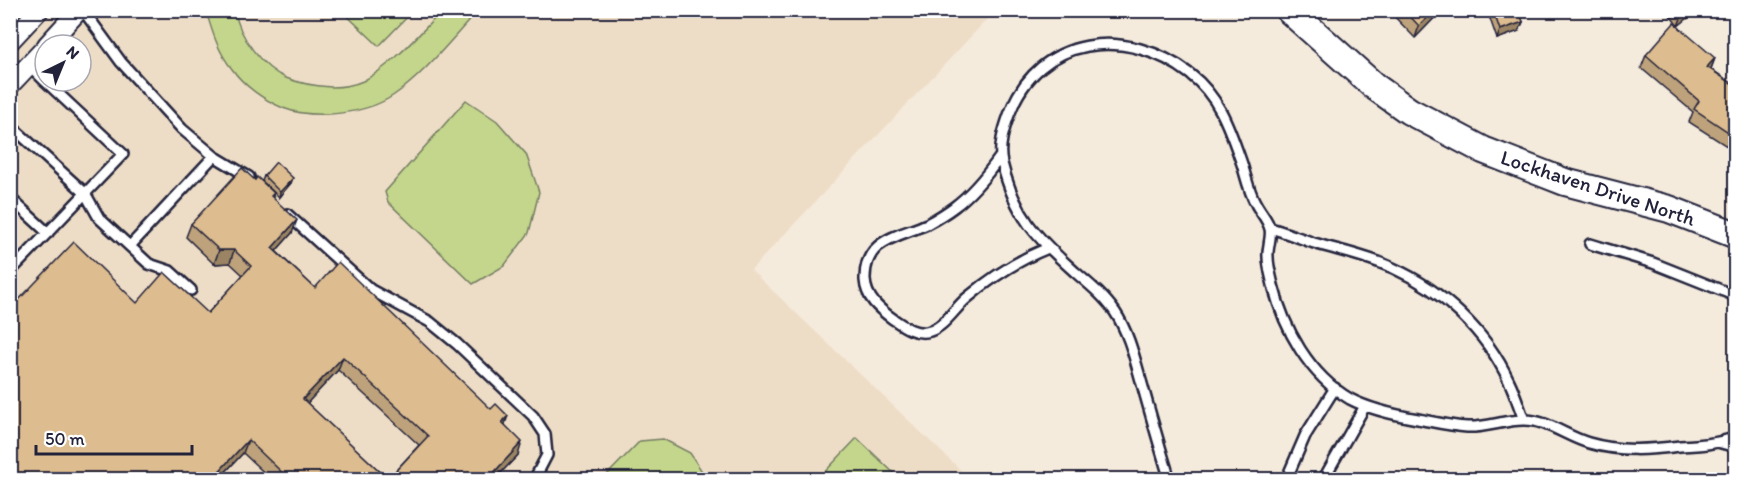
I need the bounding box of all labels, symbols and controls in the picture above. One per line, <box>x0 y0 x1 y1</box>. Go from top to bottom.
north arrow <box>33 33 93 93</box>
text: N <box>62 42 83 63</box>
street label: Lockhaven Drive North <box>1498 144 1699 231</box>
scale bar <box>36 418 192 456</box>
text: 50 m <box>45 428 85 450</box>

